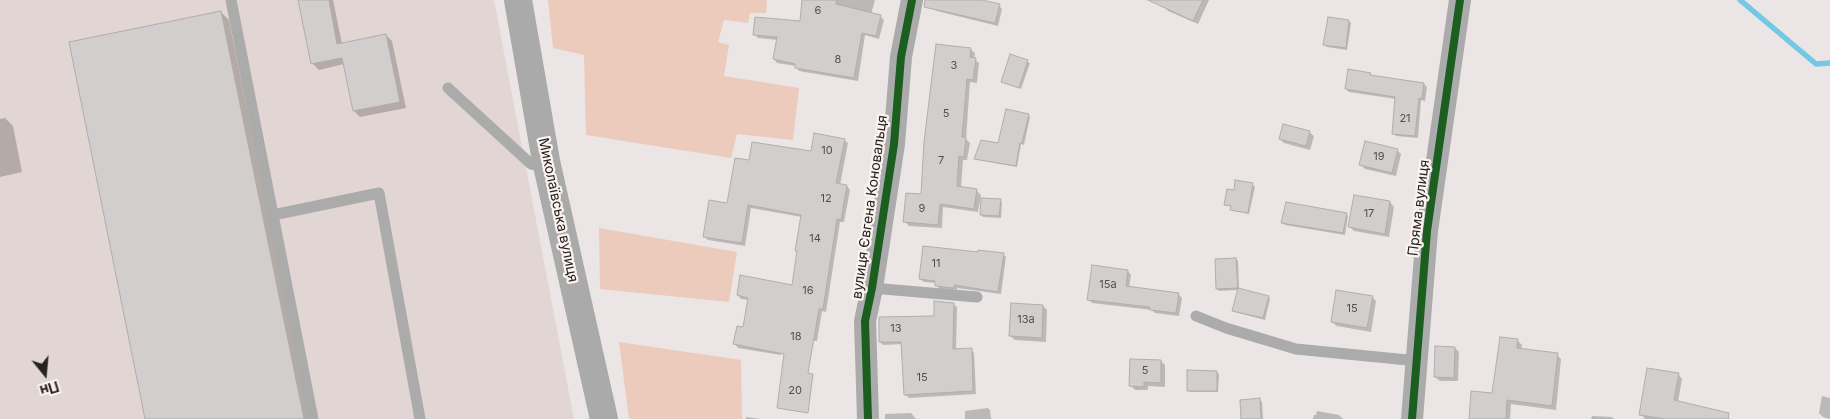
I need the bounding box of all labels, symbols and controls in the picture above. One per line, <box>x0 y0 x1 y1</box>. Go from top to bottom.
house number: 6 <box>815 4 821 18</box>
house number: 8 <box>835 53 841 67</box>
house number: 3 <box>951 59 957 73</box>
house number: 5 <box>943 107 949 121</box>
house number: 21 <box>1399 112 1411 126</box>
street label: вулиця Євгена Коновальця <box>849 114 891 300</box>
street label: Миколаївська вулиця <box>534 136 582 284</box>
house number: 10 <box>821 144 833 158</box>
house number: 19 <box>1373 150 1385 164</box>
house number: 7 <box>938 154 944 168</box>
street label: Пряма вулиця <box>1405 159 1433 257</box>
house number: 12 <box>820 192 832 206</box>
house number: 9 <box>919 202 925 216</box>
house number: 17 <box>1364 207 1374 221</box>
house number: 14 <box>809 232 821 246</box>
house number: 11 <box>932 257 940 271</box>
house number: 15а <box>1099 278 1117 292</box>
house number: 16 <box>802 284 814 298</box>
house number: 15 <box>1346 302 1358 316</box>
house number: 13а <box>1017 313 1035 327</box>
house number: 13 <box>890 322 902 336</box>
house number: 18 <box>790 330 802 344</box>
north arrow <box>20 349 70 399</box>
house number: 5 <box>1142 364 1148 378</box>
house number: 15 <box>916 371 928 385</box>
text: Пн <box>38 378 61 400</box>
house number: 20 <box>788 384 802 398</box>

